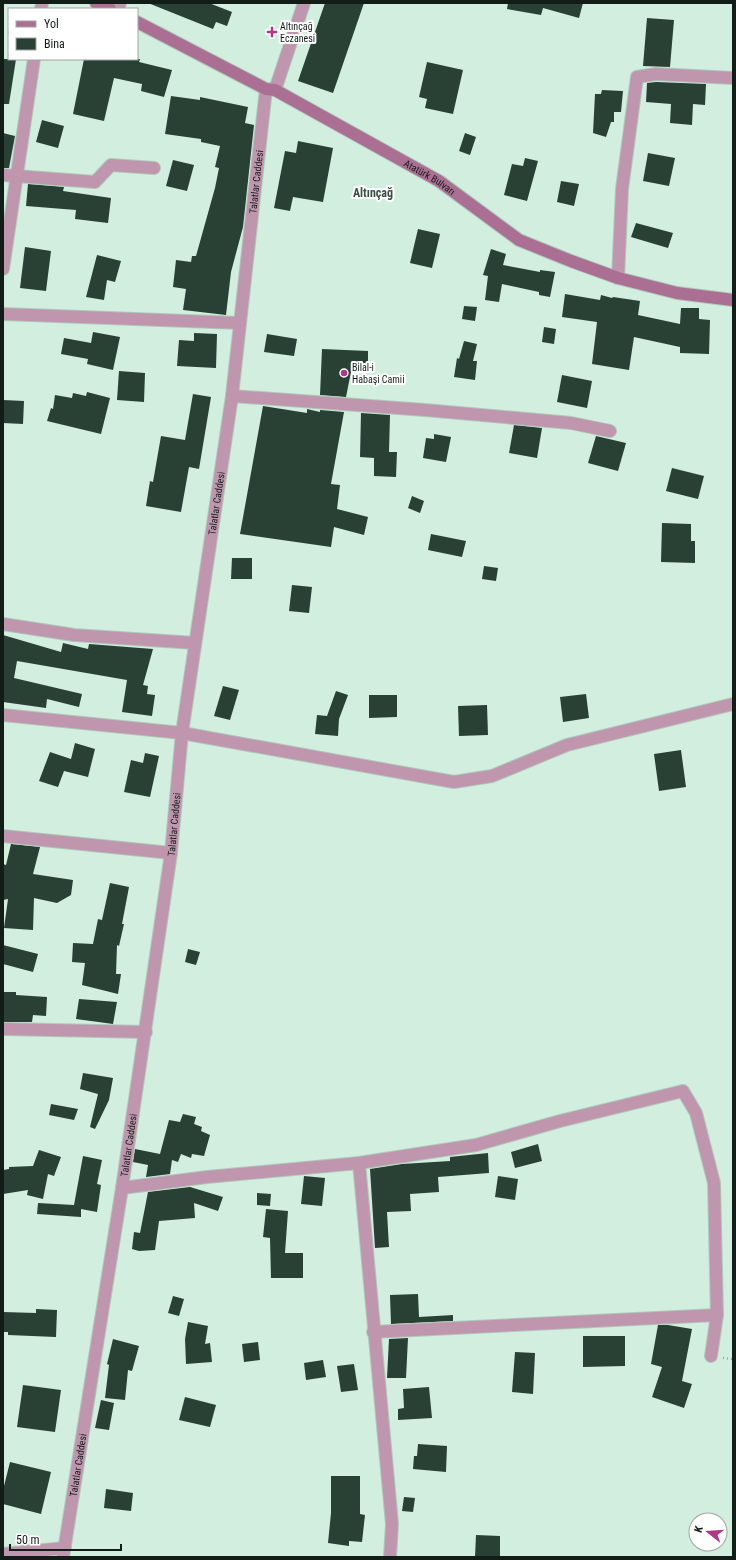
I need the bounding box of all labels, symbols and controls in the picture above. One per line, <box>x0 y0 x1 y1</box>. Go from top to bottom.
legend <box>8 8 138 60</box>
text: Yol <box>44 17 59 31</box>
place label: Altınçağ Eczanesi <box>280 21 315 44</box>
marker: Altınçağ Eczanesi <box>267 27 277 37</box>
text: Bina <box>44 37 65 51</box>
street label: Talatlar Caddesi <box>247 149 265 214</box>
street label: Atatürk Bulvarı <box>402 157 458 197</box>
district label: Altınçağ <box>353 186 393 200</box>
place label: Bilal-i Habaşi Camii <box>352 362 404 385</box>
marker: Bilal-i Habaşi Camii <box>339 368 349 378</box>
street label: Talatlar Caddesi <box>206 471 226 536</box>
street label: Talatlar Caddesi <box>165 792 182 857</box>
street label: Talatlar Caddesi <box>118 1113 138 1178</box>
street label: Talatlar Caddesi <box>67 1433 88 1498</box>
north arrow <box>688 1512 728 1552</box>
text: K <box>692 1524 706 1534</box>
scale bar <box>10 1526 121 1552</box>
text: 50 m <box>16 1533 40 1547</box>

